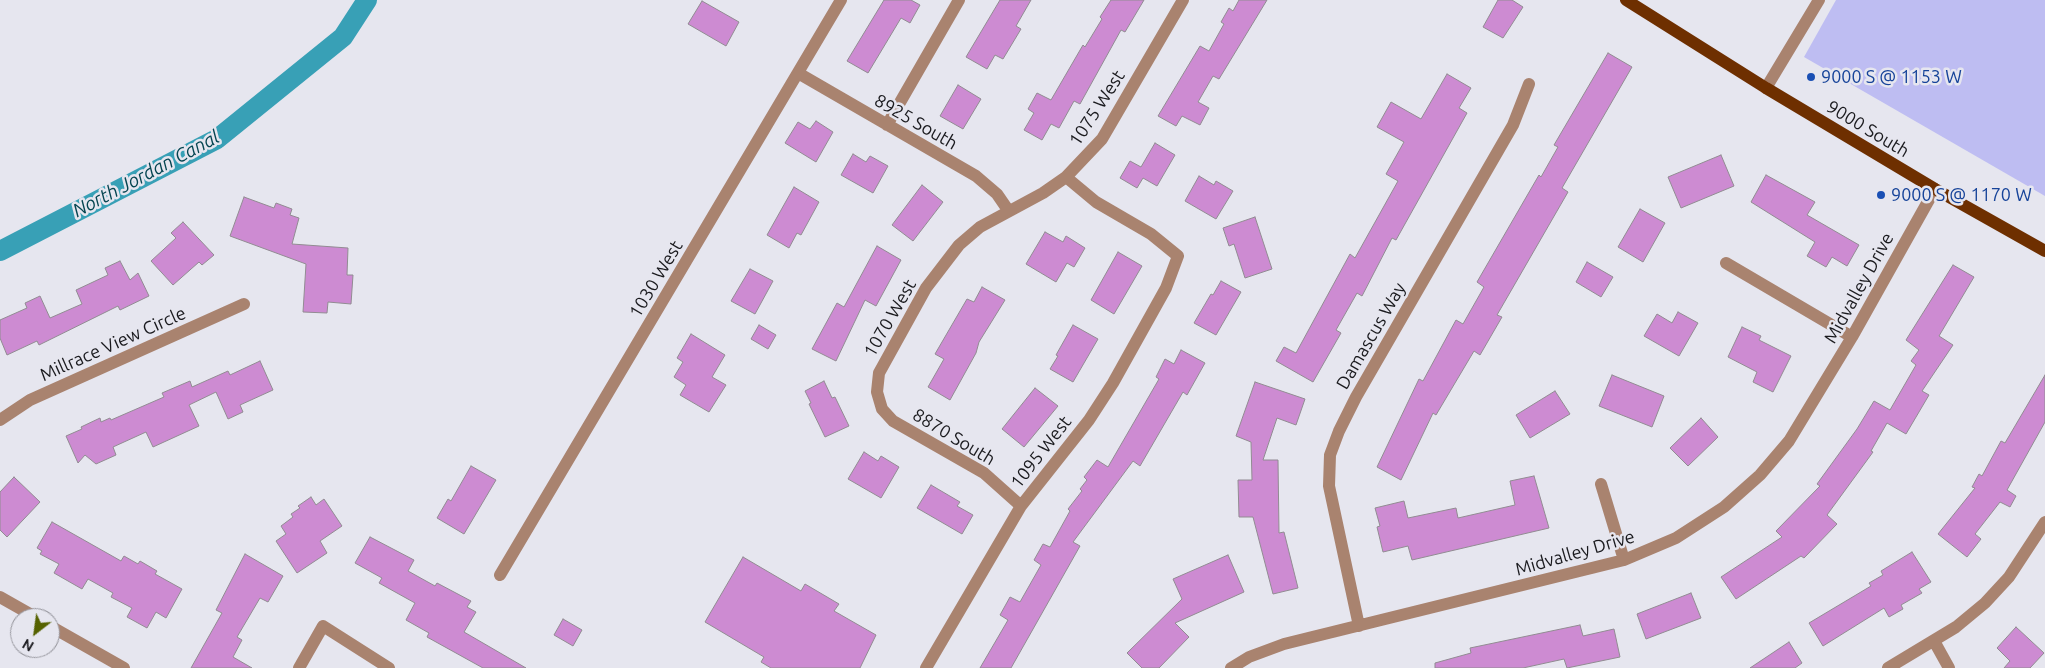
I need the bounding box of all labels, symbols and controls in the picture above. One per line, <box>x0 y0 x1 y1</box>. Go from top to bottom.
street label: 1075 West <box>1065 66 1129 150</box>
place label: 9000 S @ 1153 W <box>1821 66 1962 88</box>
marker: 9000 S @ 1153 W <box>1805 71 1817 83</box>
street label: 8925 South <box>871 90 961 154</box>
street label: 9000 South <box>1823 96 1913 162</box>
water label: North Jordan Canal <box>69 126 223 222</box>
place label: 9000 S @ 1170 W <box>1891 184 2032 206</box>
marker: 9000 S @ 1170 W <box>1875 189 1887 201</box>
street label: Midvalley Drive <box>1820 229 1898 347</box>
street label: 1030 West <box>625 237 687 321</box>
street label: 1070 West <box>859 275 921 361</box>
street label: Damascus Way <box>1332 279 1410 393</box>
street label: Millrace View Circle <box>37 302 189 386</box>
street label: 8870 South <box>909 404 999 470</box>
street label: 1095 West <box>1006 411 1076 493</box>
street label: Midvalley Drive <box>1513 526 1637 580</box>
north arrow <box>10 608 60 658</box>
text: N <box>19 636 37 655</box>

